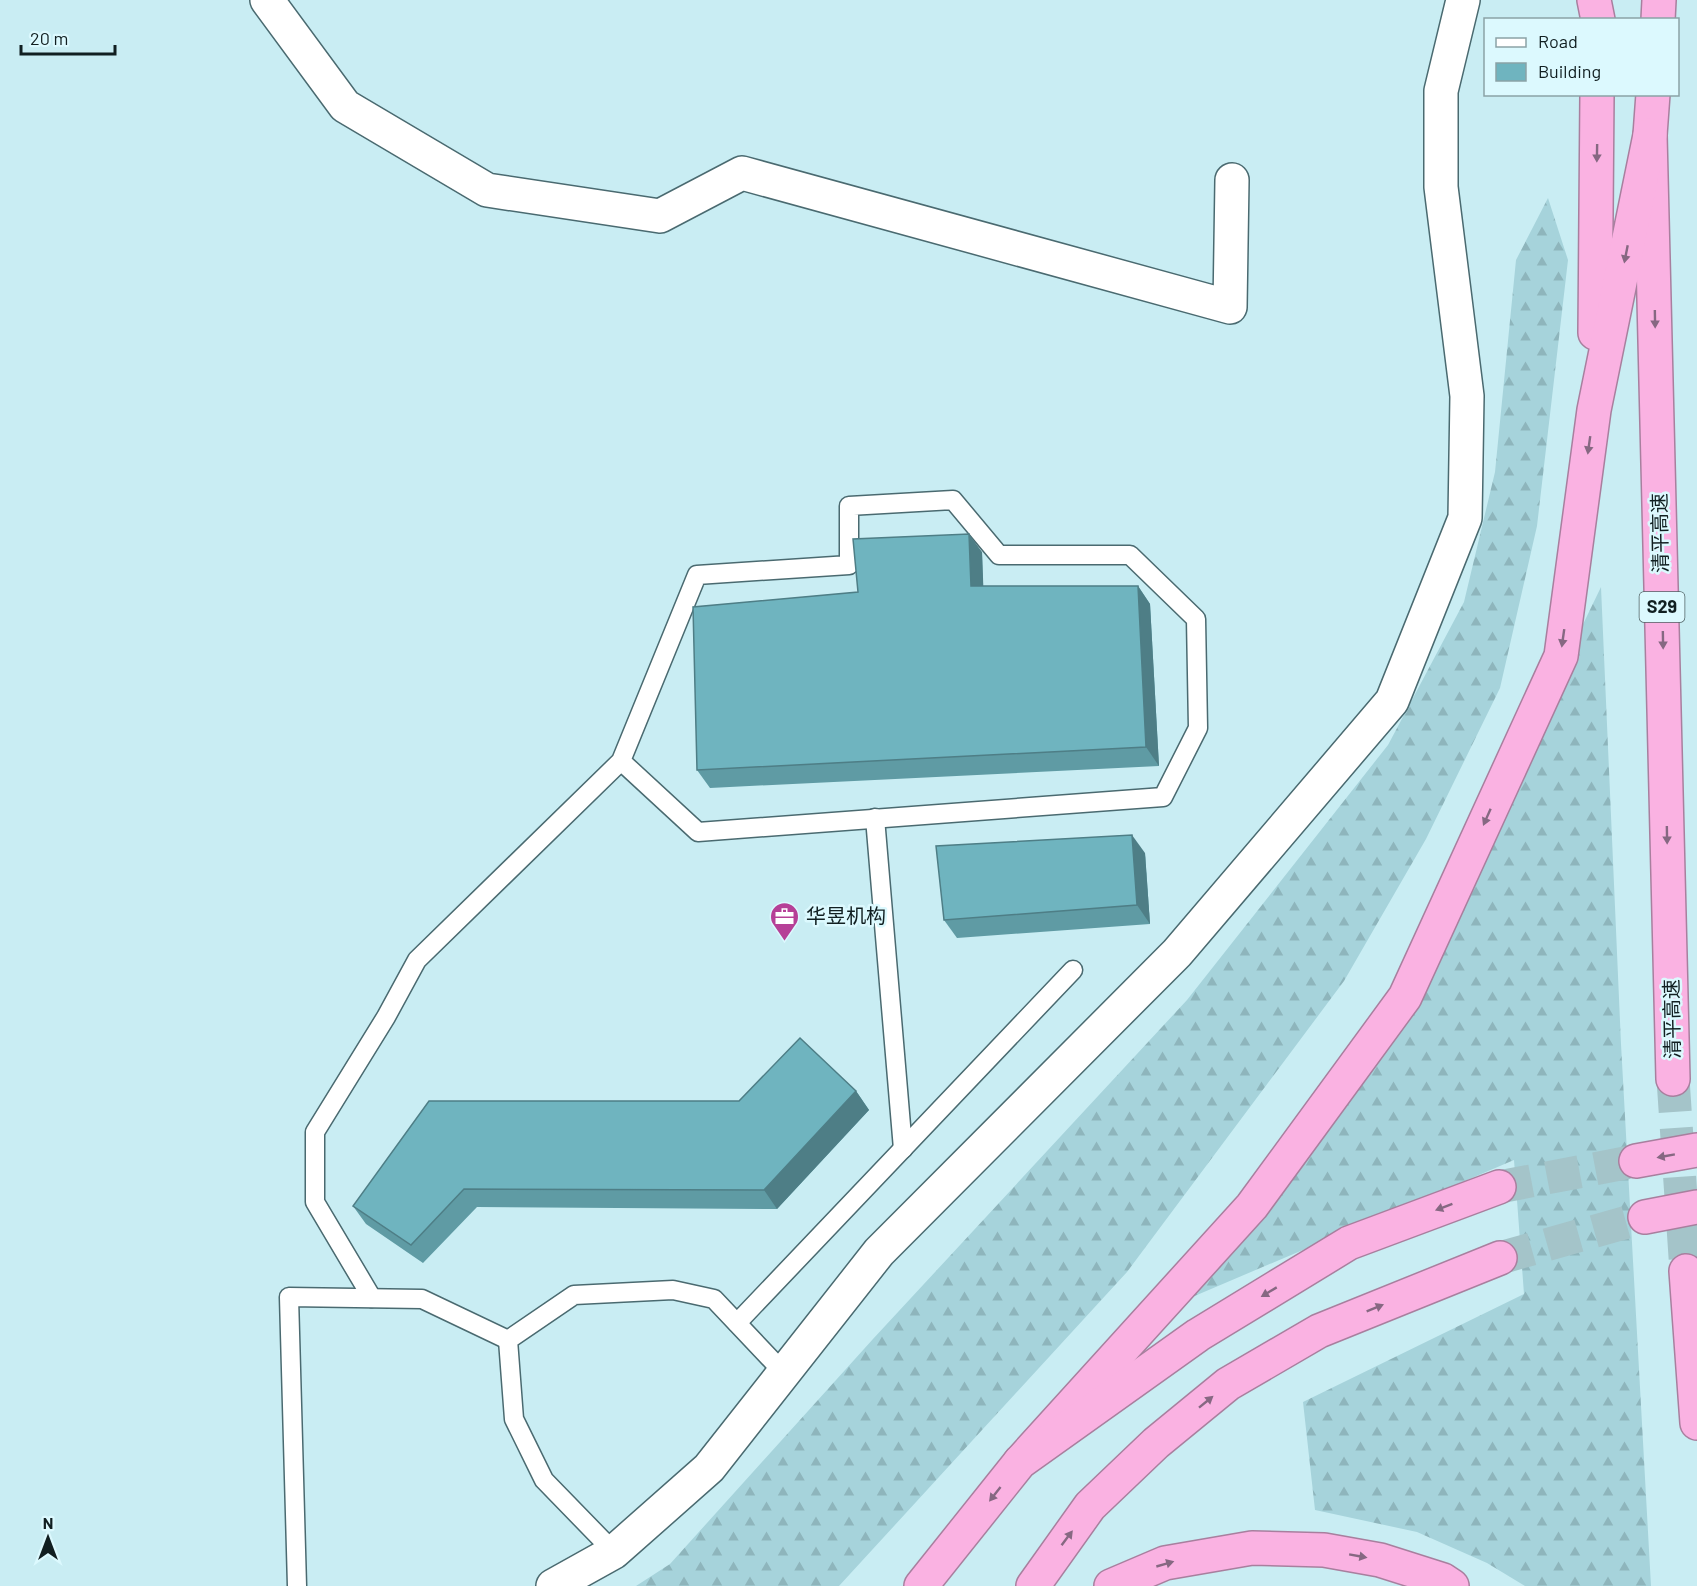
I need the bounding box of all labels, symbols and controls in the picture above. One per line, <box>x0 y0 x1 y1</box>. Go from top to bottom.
scale bar <box>21 18 116 56</box>
legend <box>1484 18 1679 96</box>
text: 20 m <box>30 27 68 49</box>
text: Road <box>1538 30 1578 52</box>
text: Building <box>1538 60 1601 82</box>
one-way arrow <box>1592 143 1602 162</box>
one-way arrow <box>1621 244 1630 263</box>
one-way arrow <box>1650 310 1660 329</box>
one-way arrow <box>1585 436 1594 455</box>
street label: 清平高速 <box>1646 493 1672 573</box>
road number: S29 <box>1640 592 1684 622</box>
one-way arrow <box>1558 629 1568 648</box>
one-way arrow <box>1658 630 1667 649</box>
one-way arrow <box>1482 809 1492 827</box>
one-way arrow <box>1663 825 1672 844</box>
office icon: 华昱机构 <box>769 900 801 942</box>
place label: 华昱机构 <box>806 903 886 927</box>
street label: 清平高速 <box>1658 979 1684 1059</box>
one-way arrow <box>1657 1152 1676 1161</box>
one-way arrow <box>1435 1203 1453 1213</box>
one-way arrow <box>1261 1286 1277 1297</box>
one-way arrow <box>1367 1303 1385 1313</box>
one-way arrow <box>1198 1396 1214 1409</box>
one-way arrow <box>990 1486 1002 1501</box>
north arrow <box>18 1508 78 1568</box>
text: N <box>43 1513 53 1532</box>
one-way arrow <box>1061 1530 1073 1546</box>
one-way arrow <box>1348 1552 1367 1561</box>
one-way arrow <box>1156 1559 1174 1568</box>

